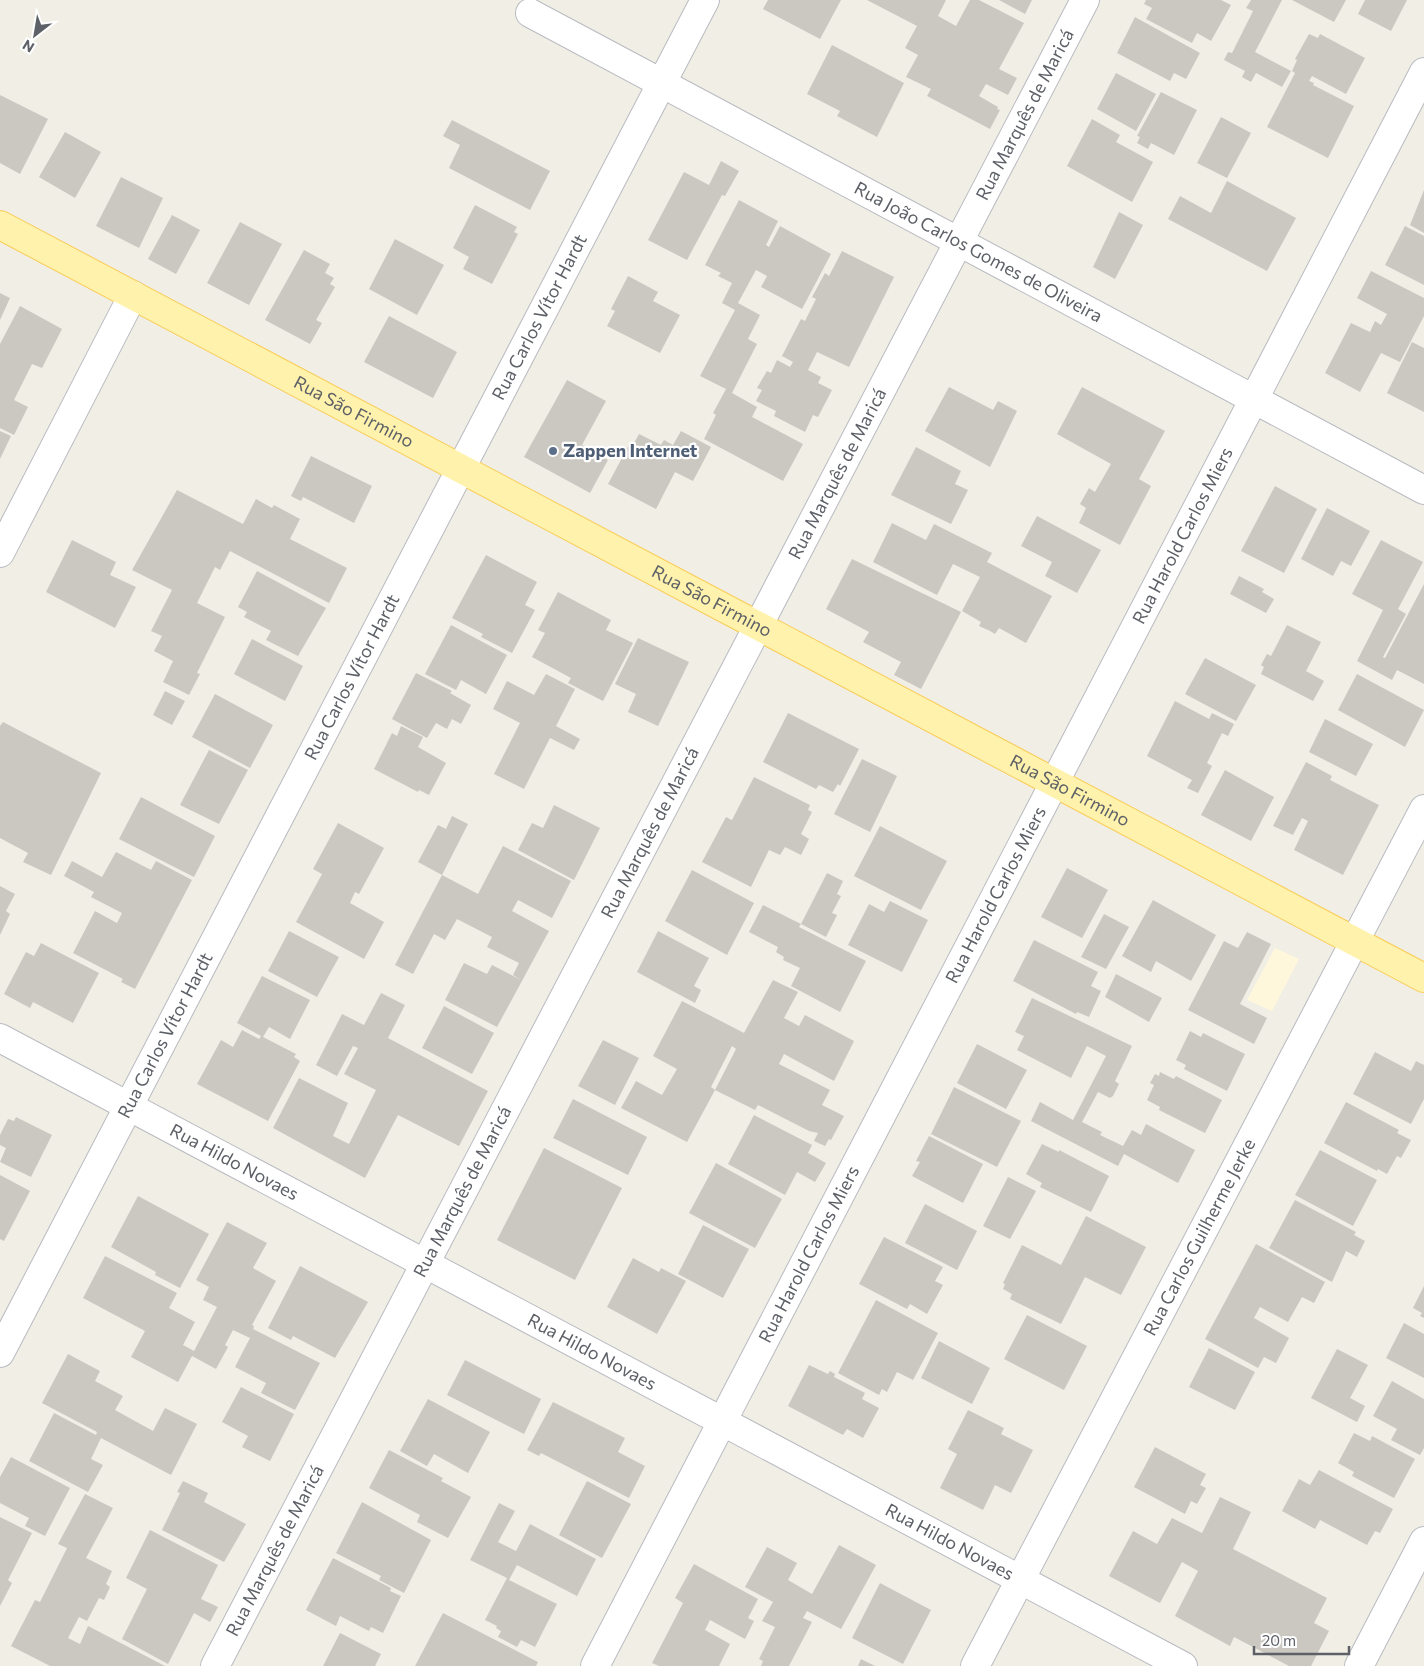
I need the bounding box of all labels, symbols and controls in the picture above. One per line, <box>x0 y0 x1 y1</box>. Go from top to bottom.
north arrow <box>10 10 60 60</box>
street label: Rua Marquês de Maricá <box>970 25 1078 204</box>
text: N <box>19 37 37 57</box>
street label: Rua João Carlos Gomes de Oliveira <box>851 176 1106 326</box>
street label: Rua Carlos Vítor Hardt <box>487 230 591 403</box>
street label: Rua São Firmino <box>290 370 418 452</box>
street label: Rua Marquês de Maricá <box>783 384 890 563</box>
place label: Zappen Internet <box>563 439 698 461</box>
street label: Rua Harold Carlos Miers <box>1127 443 1237 627</box>
marker: Zappen Internet <box>547 445 559 457</box>
street label: Rua São Firmino <box>648 560 776 641</box>
street label: Rua Carlos Vítor Hardt <box>299 590 403 763</box>
street label: Rua Marquês de Maricá <box>596 743 703 922</box>
street label: Rua São Firmino <box>1006 749 1134 830</box>
street label: Rua Harold Carlos Miers <box>940 802 1050 987</box>
street label: Rua Carlos Vítor Hardt <box>112 948 217 1122</box>
street label: Rua Marquês de Maricá <box>408 1102 515 1281</box>
street label: Rua Hildo Novaes <box>166 1118 303 1204</box>
street label: Rua Carlos Guilherme Jerke <box>1138 1134 1259 1339</box>
street label: Rua Harold Carlos Miers <box>753 1162 863 1346</box>
street label: Rua Hildo Novaes <box>524 1308 660 1394</box>
street label: Rua Marquês de Maricá <box>221 1461 328 1640</box>
street label: Rua Hildo Novaes <box>882 1498 1018 1584</box>
scale bar <box>1254 1624 1349 1656</box>
text: 20 m <box>1262 1631 1296 1649</box>

